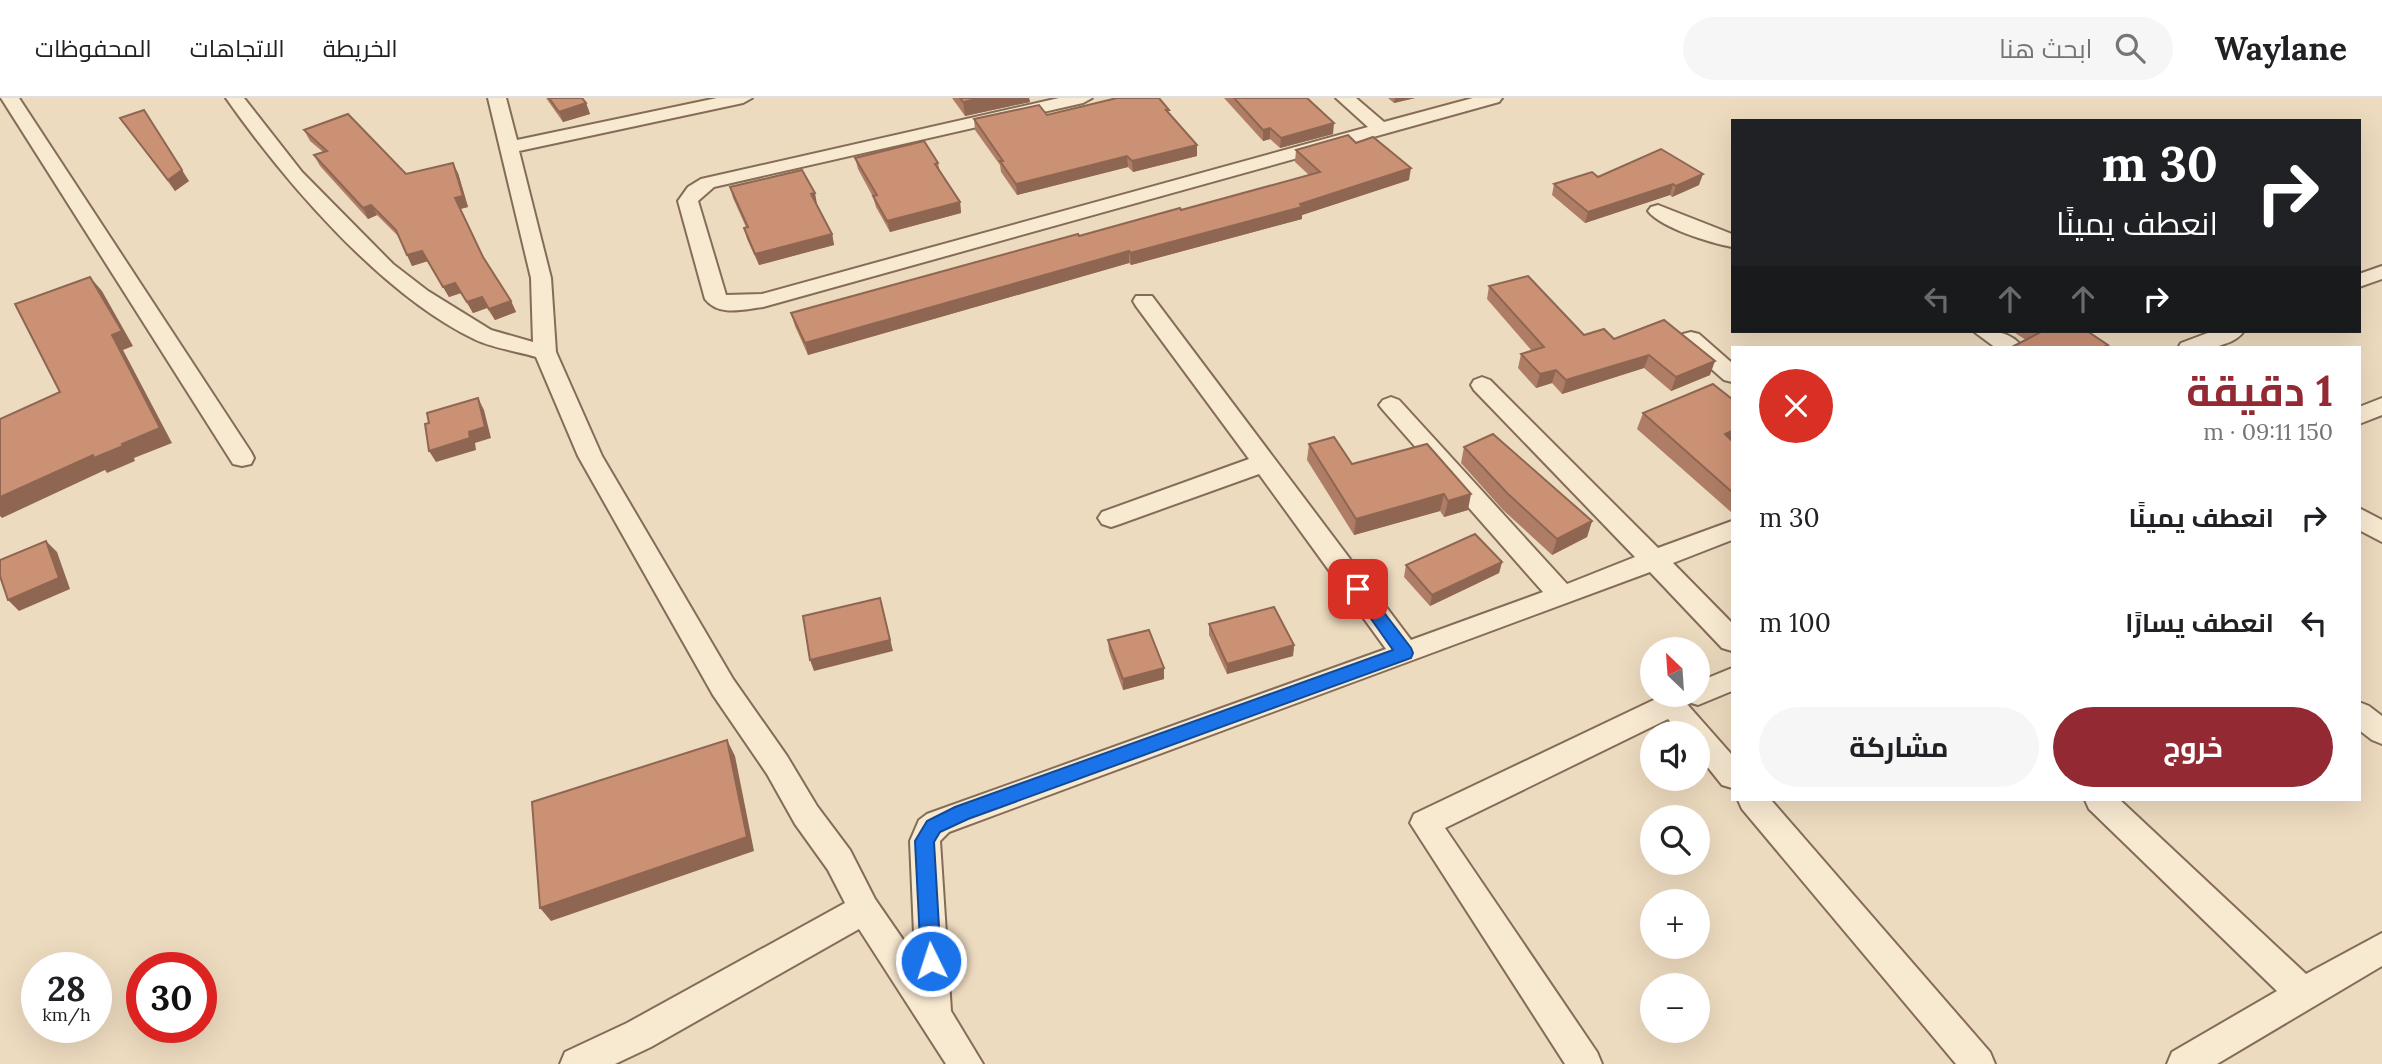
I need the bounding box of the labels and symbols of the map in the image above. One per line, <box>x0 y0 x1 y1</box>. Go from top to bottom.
pin <box>1328 559 1388 619</box>
north arrow <box>1640 637 1710 707</box>
position arrow <box>894 924 968 998</box>
speed limit sign: 30 <box>126 952 217 1043</box>

